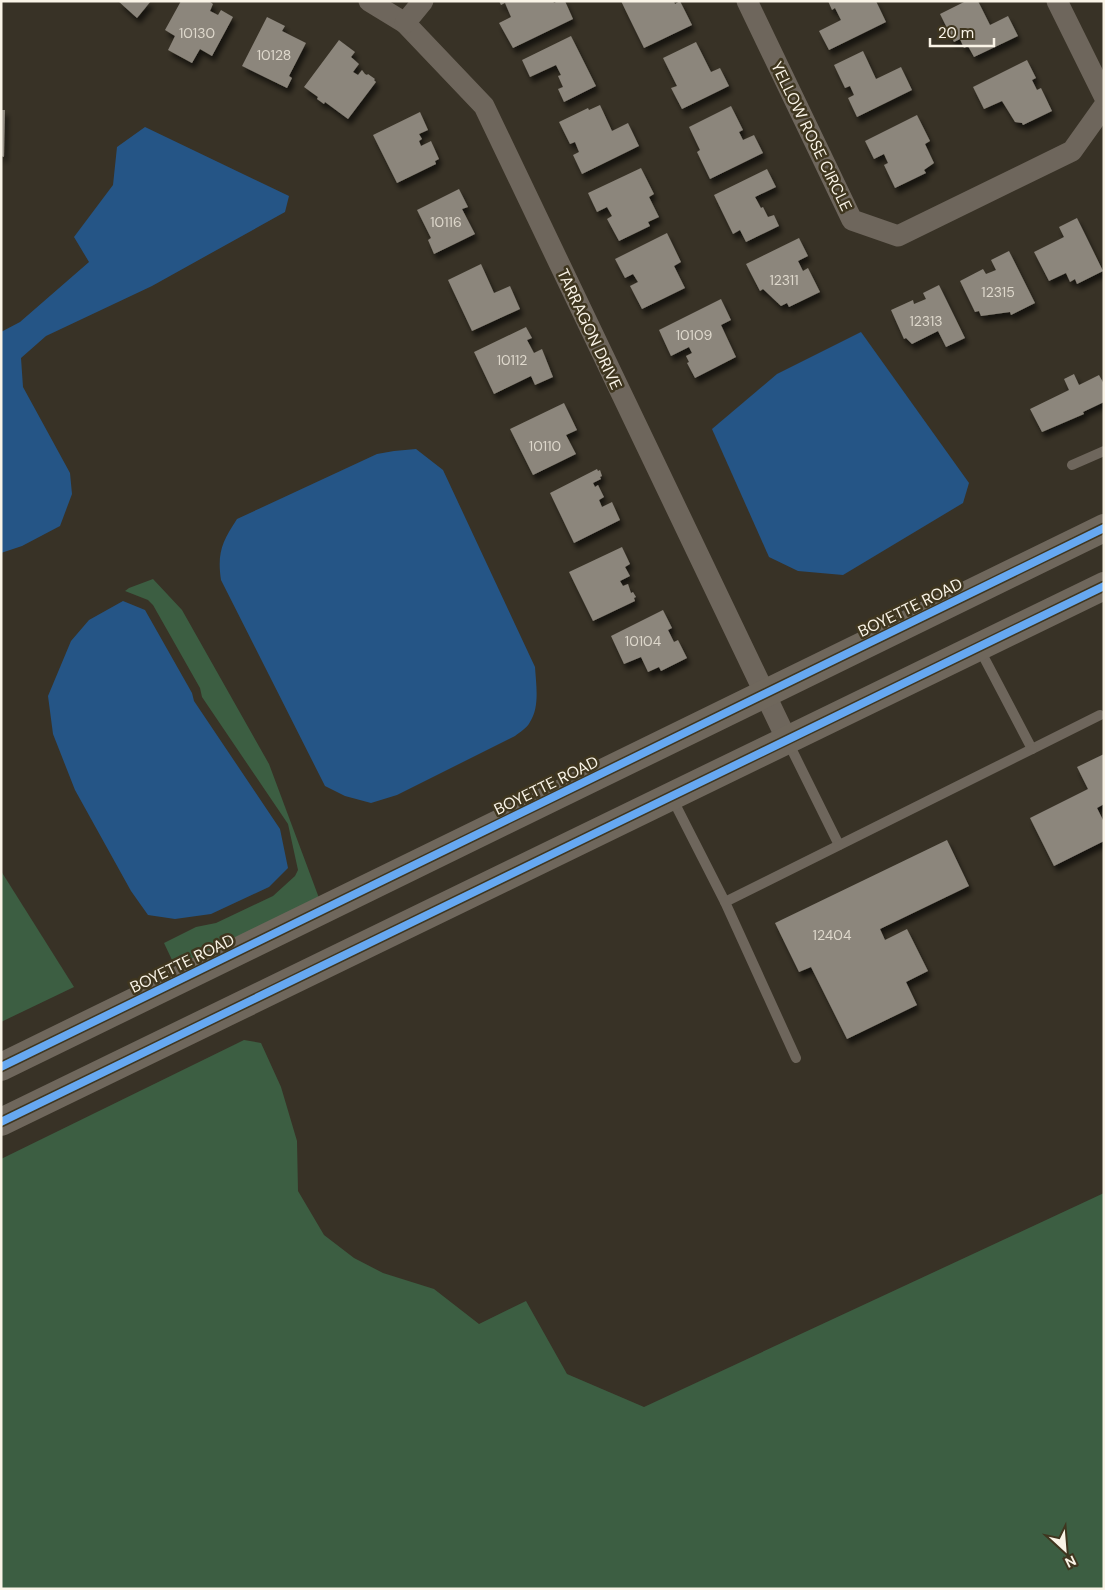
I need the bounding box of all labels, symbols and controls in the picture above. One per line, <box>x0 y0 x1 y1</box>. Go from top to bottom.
scale bar <box>930 15 994 47</box>
text: 20 m <box>938 23 974 43</box>
house number: 10130 <box>179 24 215 42</box>
house number: 10128 <box>257 46 291 64</box>
street label: YELLOW ROSE CIRCLE <box>766 58 857 215</box>
house number: 10116 <box>430 213 462 231</box>
street label: TARRAGON DRIVE <box>552 265 627 393</box>
house number: 12311 <box>769 271 799 289</box>
house number: 12315 <box>981 283 1015 301</box>
house number: 12313 <box>909 312 943 330</box>
house number: 10109 <box>676 326 713 344</box>
house number: 10112 <box>497 351 527 369</box>
house number: 10110 <box>529 437 561 455</box>
street label: BOYETTE ROAD <box>855 573 966 642</box>
house number: 10104 <box>625 632 662 650</box>
street label: BOYETTE ROAD <box>491 751 602 820</box>
house number: 12404 <box>813 926 852 944</box>
street label: BOYETTE ROAD <box>127 929 238 998</box>
north arrow <box>1040 1525 1090 1575</box>
text: N <box>1062 1551 1079 1572</box>

